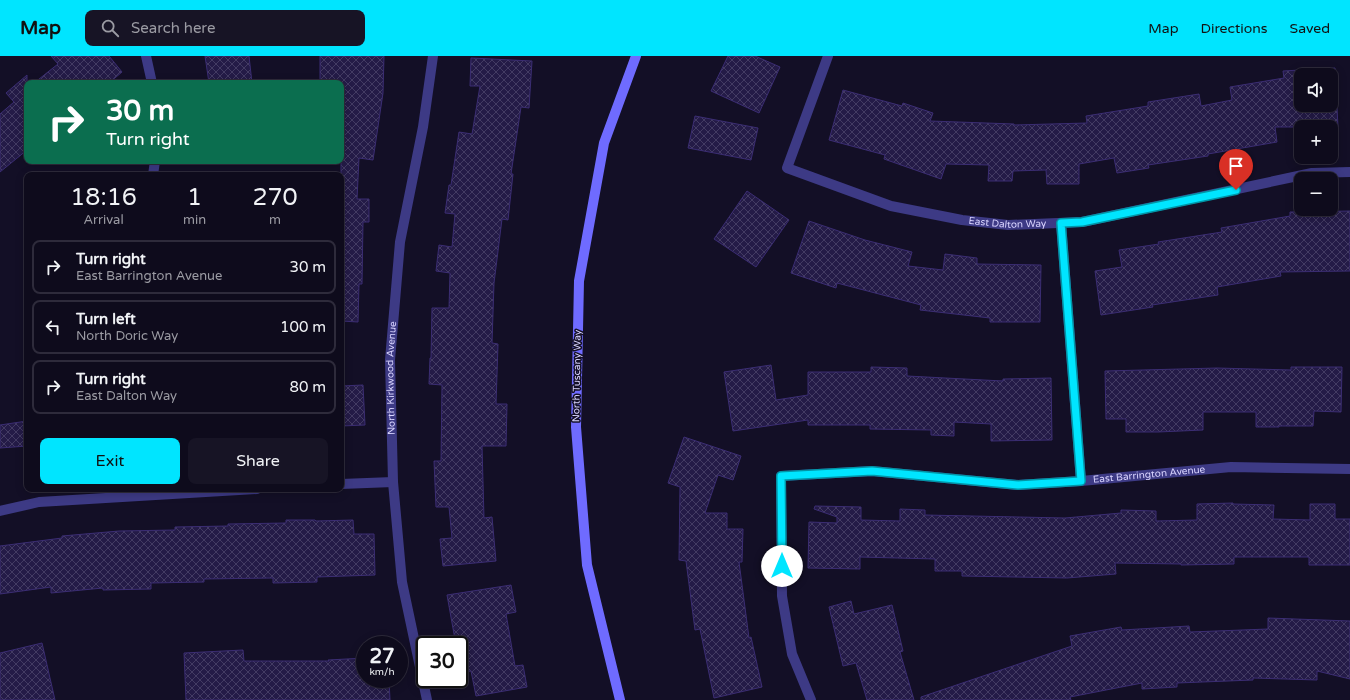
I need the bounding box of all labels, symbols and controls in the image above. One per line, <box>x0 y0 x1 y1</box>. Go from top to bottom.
search box <box>85 10 365 46</box>
text: Map <box>20 17 61 39</box>
icon: search <box>99 17 121 39</box>
text: Search here <box>131 19 215 37</box>
text: Map <box>1148 20 1179 37</box>
text: Directions <box>1201 20 1268 37</box>
text: Saved <box>1290 20 1330 37</box>
map controls <box>1294 68 1338 216</box>
button: sound <box>1294 68 1338 112</box>
text: 30 m <box>106 94 174 128</box>
icon: right <box>40 96 92 148</box>
button: + <box>1294 120 1338 164</box>
text: Turn right <box>106 128 190 150</box>
pin <box>1219 149 1253 190</box>
icon: arrive <box>1225 155 1247 177</box>
button: − <box>1294 172 1338 216</box>
text: 18:16 <box>70 183 137 212</box>
text: 1 <box>187 183 202 212</box>
text: 270 <box>252 183 298 212</box>
text: Arrival <box>83 212 124 228</box>
text: min <box>183 212 206 228</box>
text: m <box>269 212 281 228</box>
street label: East Dalton Way <box>968 215 1047 231</box>
text: Turn right <box>76 250 146 268</box>
icon: right <box>42 256 64 278</box>
text: 30 m <box>289 258 326 276</box>
text: East Barrington Avenue <box>76 268 222 284</box>
text: Turn left <box>76 310 136 328</box>
icon: left <box>42 316 64 338</box>
text: 100 m <box>280 318 326 336</box>
street label: North Kirkwood Avenue <box>384 321 399 435</box>
text: North Doric Way <box>76 328 178 344</box>
street label: North Tuscany Way <box>570 329 584 422</box>
text: Turn right <box>76 370 146 388</box>
icon: right <box>42 376 64 398</box>
text: 80 m <box>289 378 326 396</box>
text: East Dalton Way <box>76 388 177 404</box>
button: Exit <box>40 438 180 484</box>
button: Share <box>188 438 328 484</box>
street label: East Barrington Avenue <box>1092 463 1206 486</box>
position arrow <box>761 545 803 587</box>
speed limit sign: 30 <box>416 636 468 688</box>
text: 27 <box>369 645 395 669</box>
text: km/h <box>369 666 395 678</box>

